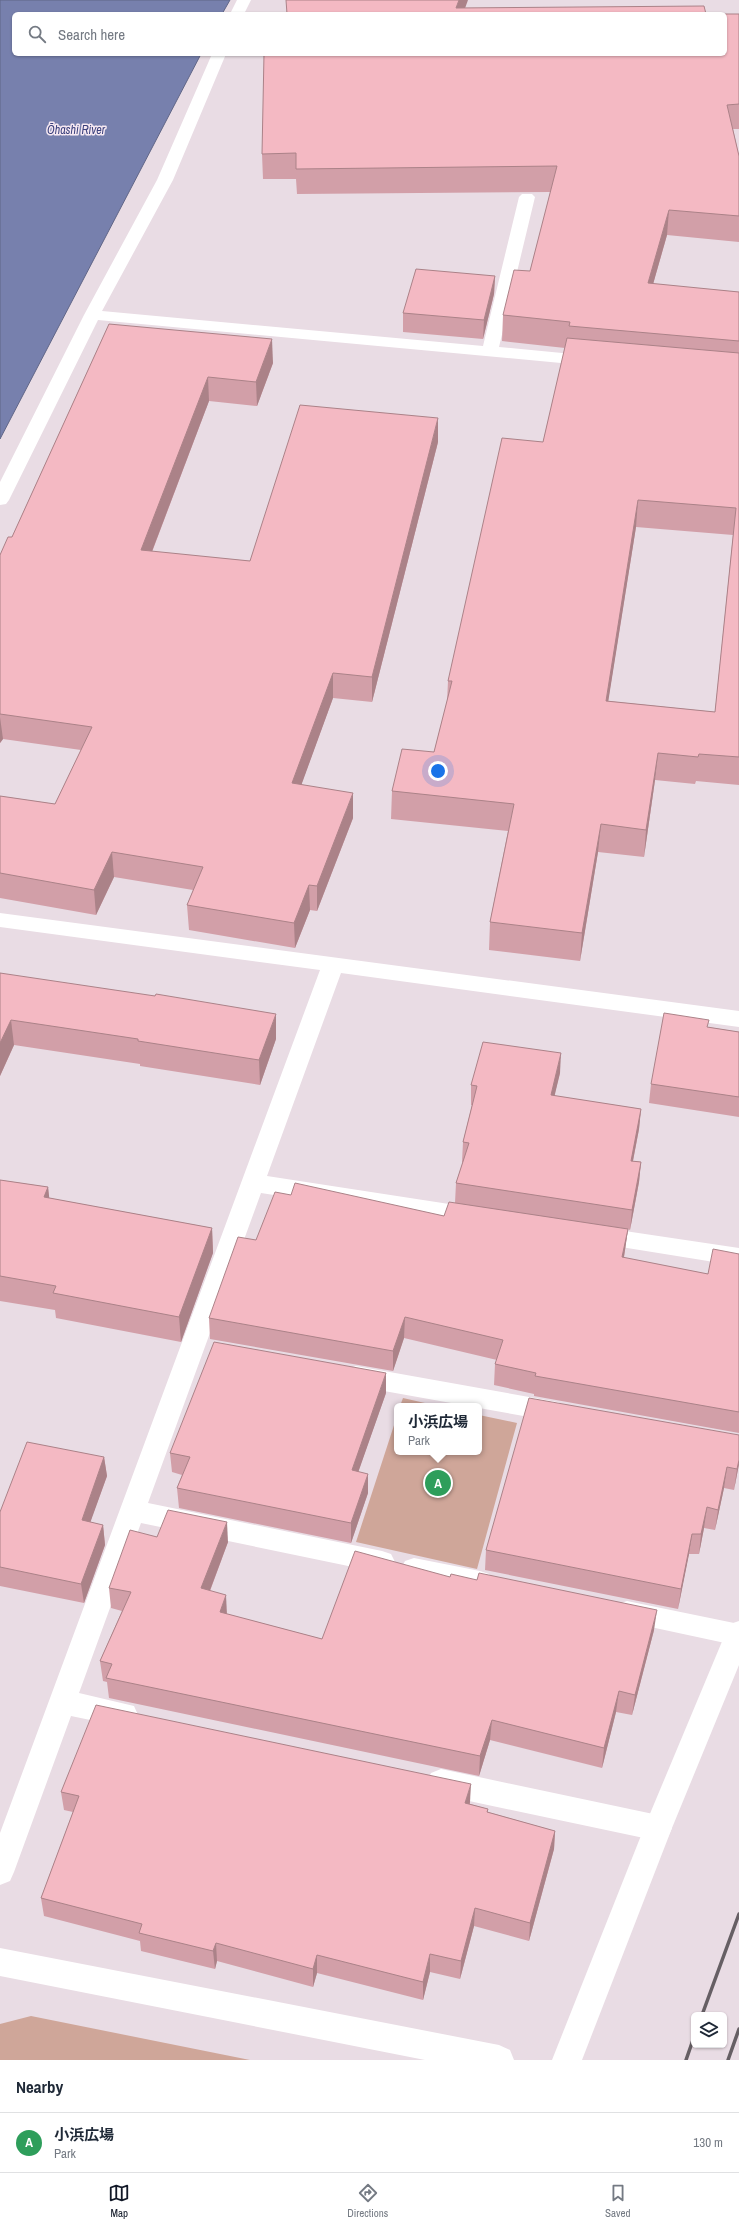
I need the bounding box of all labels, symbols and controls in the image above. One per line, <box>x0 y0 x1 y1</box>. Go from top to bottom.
search box <box>12 12 727 56</box>
icon: search <box>26 23 48 45</box>
text: Search here <box>58 24 125 45</box>
water label: Ōhashi River <box>47 122 106 138</box>
your location <box>428 761 448 781</box>
popup <box>394 1403 482 1455</box>
text: 小浜広場 <box>408 1411 468 1432</box>
text: Park <box>408 1432 430 1449</box>
pin: A <box>425 1468 451 1498</box>
map controls <box>691 2012 727 2048</box>
button: layers <box>691 2012 727 2048</box>
text: Nearby <box>16 2075 63 2098</box>
text: 小浜広場 <box>54 2124 114 2145</box>
text: A <box>25 2134 33 2151</box>
text: 130 m <box>693 2134 723 2151</box>
text: Park <box>54 2145 76 2162</box>
tab: Map <box>108 2182 130 2220</box>
tab: Directions <box>347 2182 388 2220</box>
tab: Saved <box>605 2182 631 2220</box>

